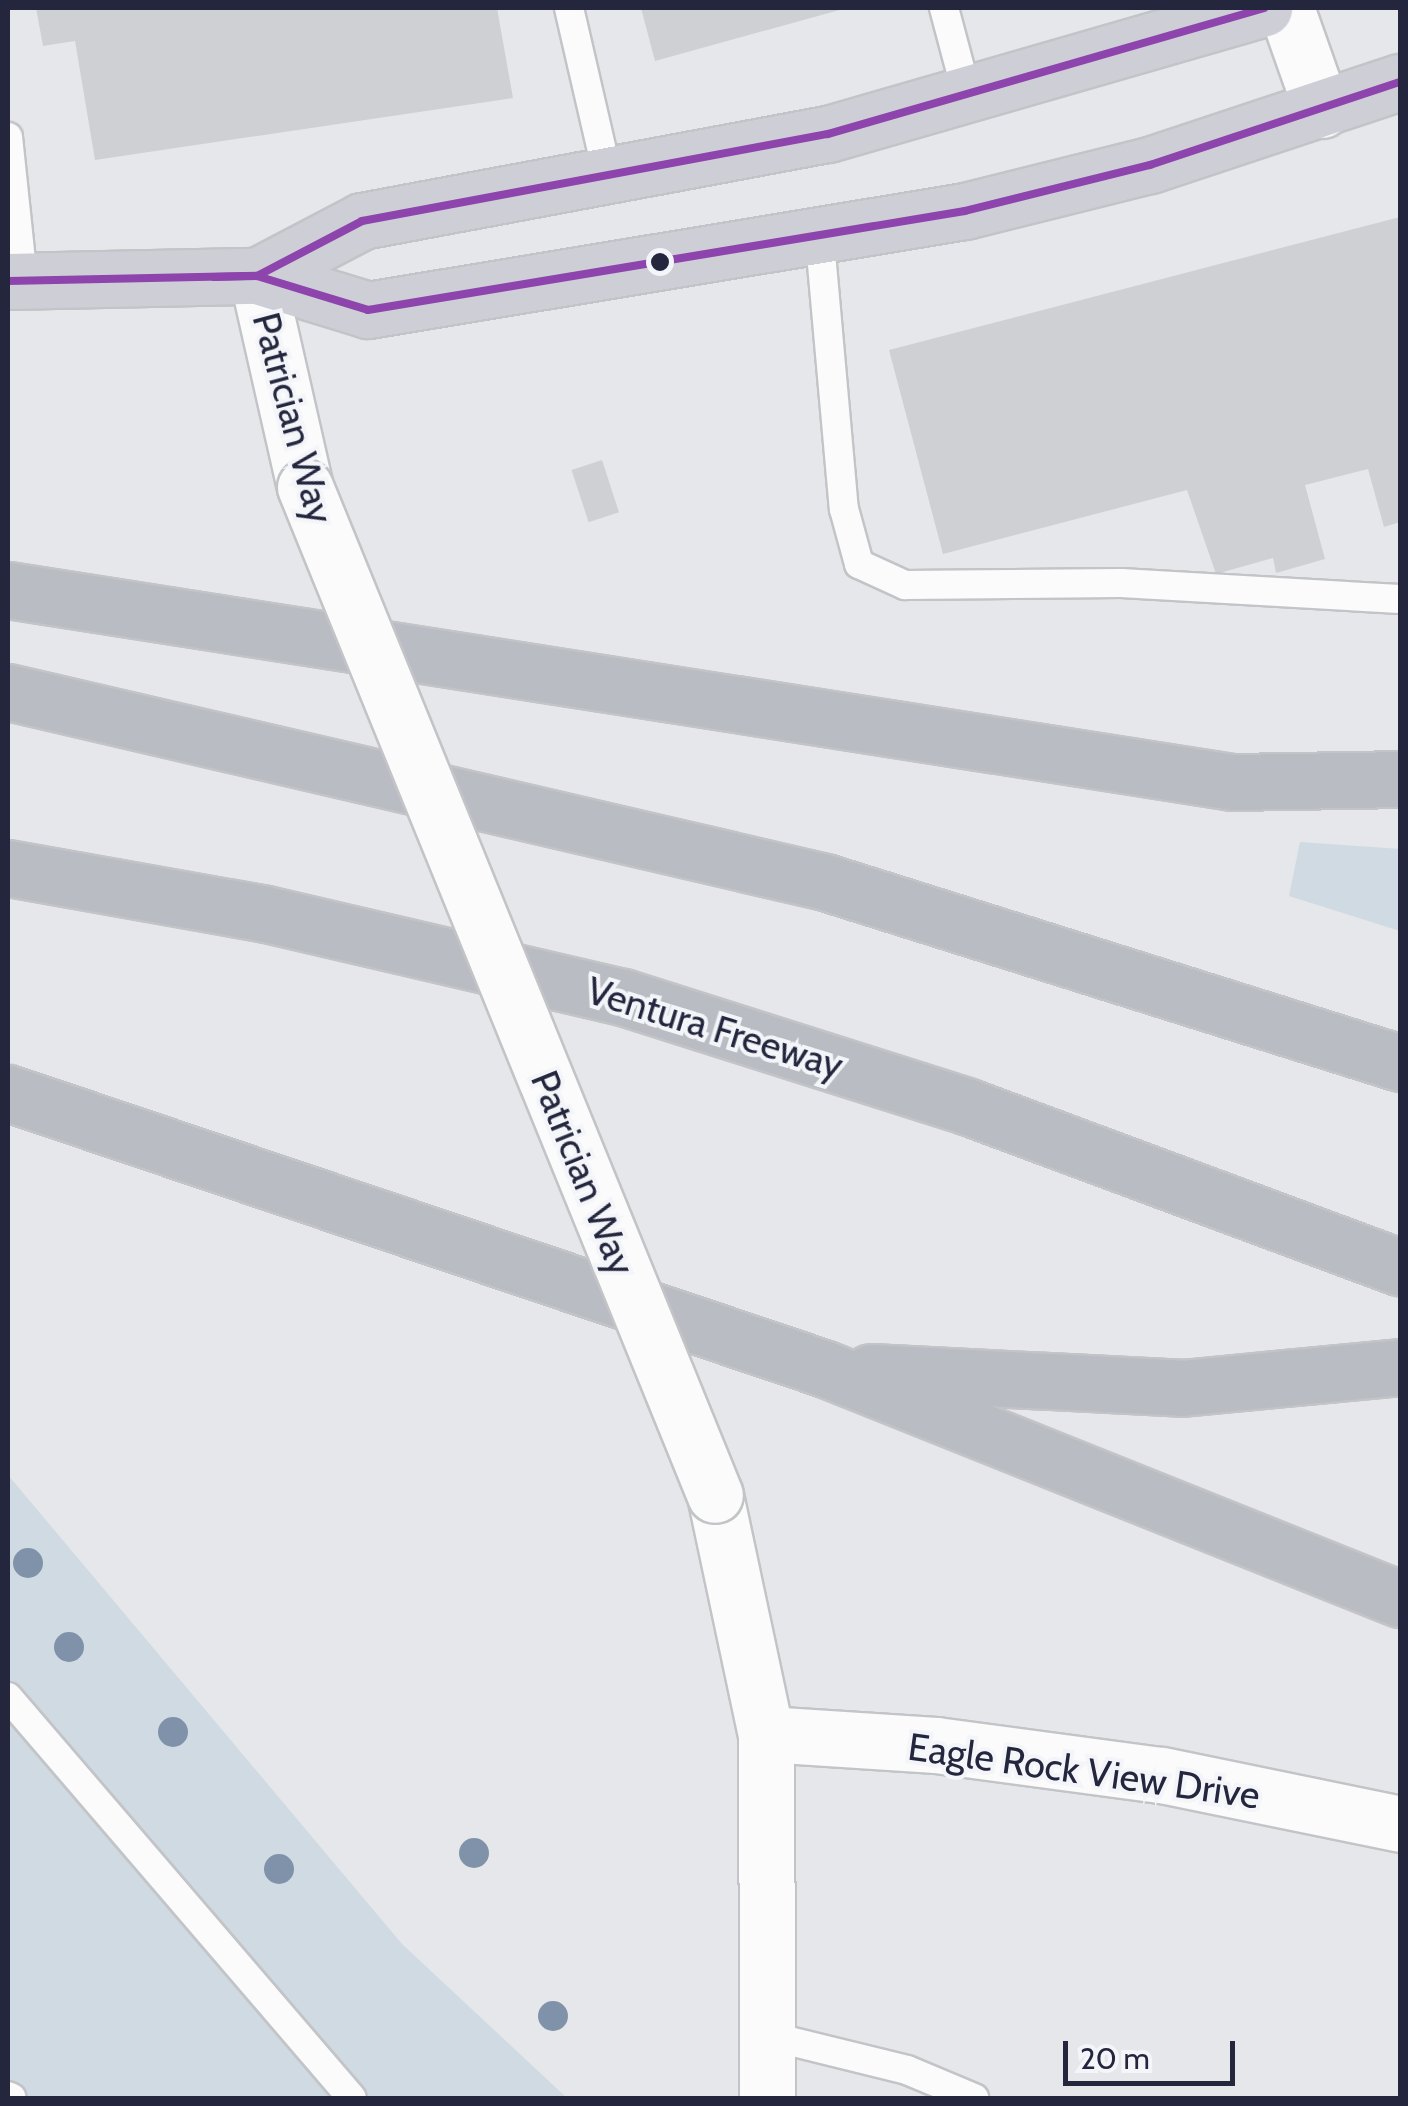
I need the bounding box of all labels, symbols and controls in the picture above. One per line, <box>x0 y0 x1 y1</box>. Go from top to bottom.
unlabelled marker <box>650 252 670 272</box>
street label: Patrician Way <box>243 308 343 528</box>
street label: Ventura Freeway <box>582 967 848 1089</box>
street label: Patrician Way <box>521 1064 645 1282</box>
street label: Eagle Rock View Drive <box>905 1724 1263 1818</box>
scale bar <box>1068 2021 1240 2083</box>
text: 20 m <box>1080 2040 1150 2077</box>

